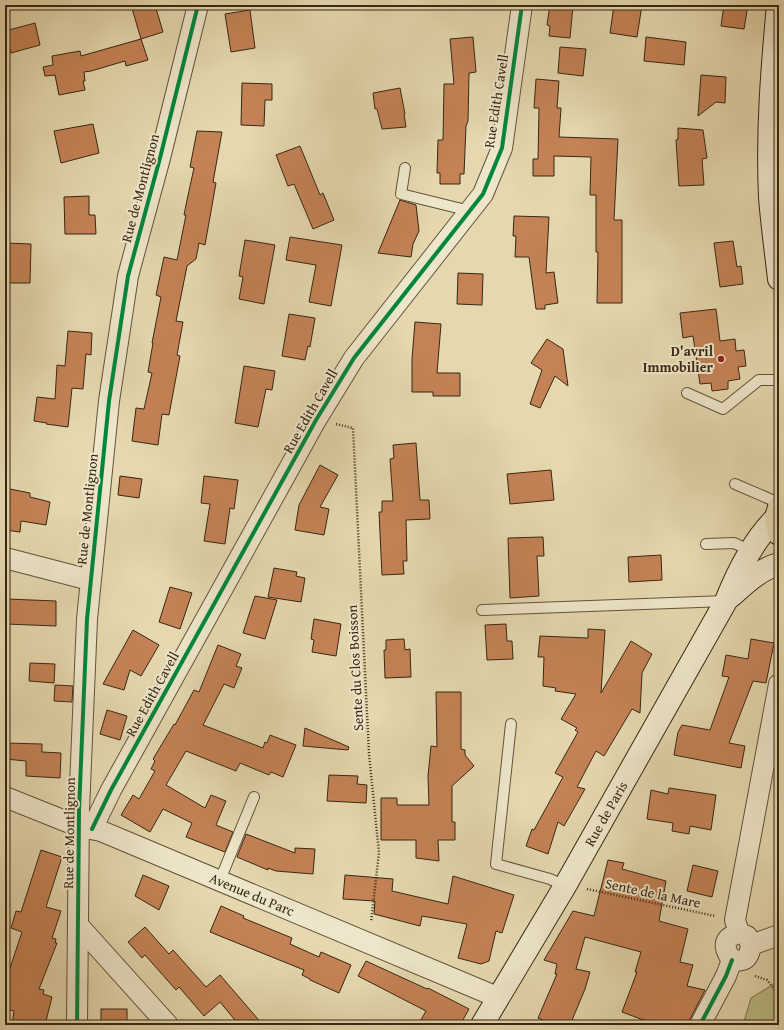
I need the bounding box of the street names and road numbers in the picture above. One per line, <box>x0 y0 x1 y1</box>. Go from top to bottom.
street label: Rue Edith Cavell <box>479 53 513 149</box>
street label: Rue de Montlignon <box>116 131 164 244</box>
street label: Rue Edith Cavell <box>278 365 342 457</box>
street label: Rue de Montlignon <box>71 452 103 566</box>
street label: Sente du Clos Boisson <box>342 604 368 732</box>
street label: Rue Edith Cavell <box>120 648 184 740</box>
street label: Rue de Montlignon <box>58 777 80 889</box>
street label: Rue de Paris <box>579 777 632 850</box>
street label: Avenue du Parc <box>207 868 298 921</box>
street label: Sente de la Mare <box>604 873 703 913</box>

